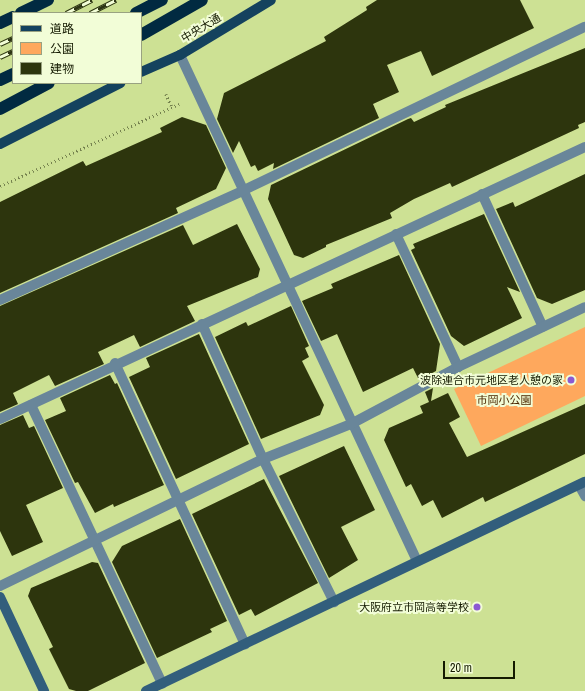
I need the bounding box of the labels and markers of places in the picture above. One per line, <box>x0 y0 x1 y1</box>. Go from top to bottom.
place label: 波除連合市元地区老人憩の家 <box>420 373 563 387</box>
marker: 波除連合市元地区老人憩の家 <box>566 375 576 385</box>
place label: 大阪府立市岡高等学校 <box>359 600 469 614</box>
marker: 大阪府立市岡高等学校 <box>472 602 482 612</box>

